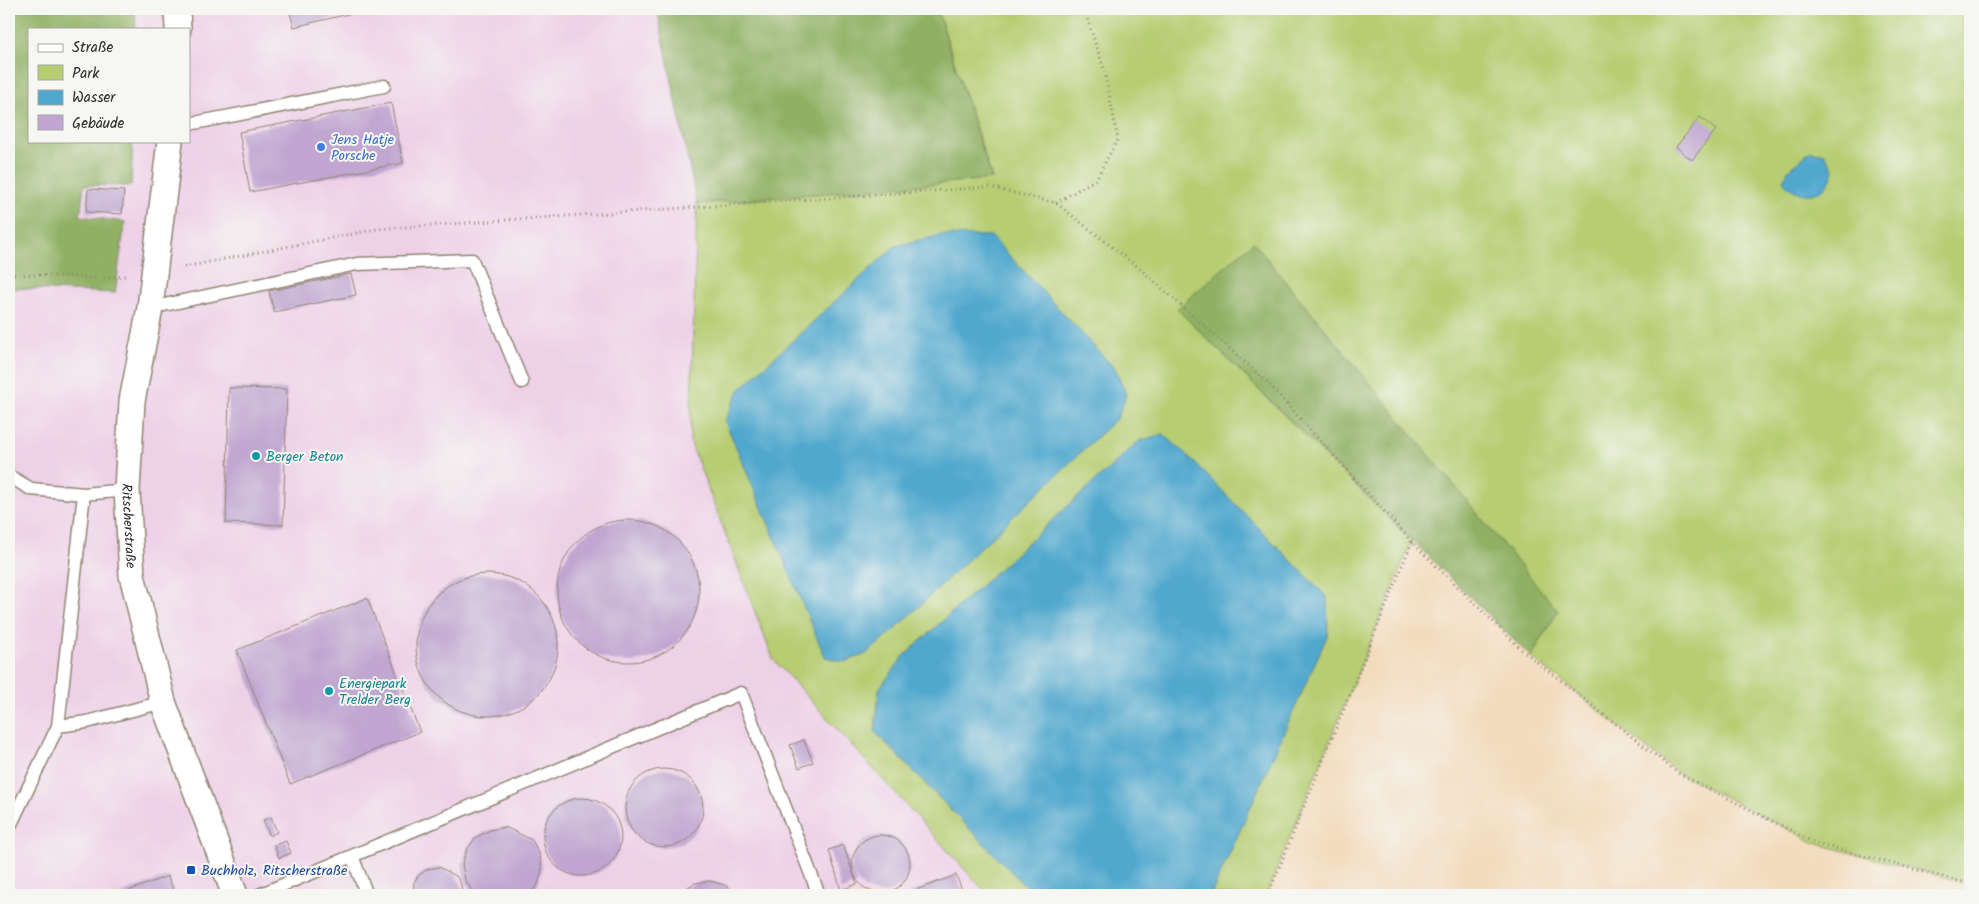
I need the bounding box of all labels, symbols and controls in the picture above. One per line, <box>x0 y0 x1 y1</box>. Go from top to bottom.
legend <box>28 28 190 142</box>
text: Straße <box>72 36 114 60</box>
text: Park <box>72 62 100 86</box>
text: Wasser <box>72 86 116 110</box>
text: Gebäude <box>72 112 125 136</box>
place label: Jens Hatje Porsche <box>331 129 395 167</box>
marker: Jens Hatje Porsche <box>315 141 327 153</box>
place label: Berger Beton <box>266 446 344 468</box>
marker: Berger Beton <box>250 450 262 462</box>
street label: Ritscherstraße <box>115 483 142 570</box>
place label: Energiepark Trelder Berg <box>339 673 411 711</box>
marker: Energiepark Trelder Berg <box>323 685 335 697</box>
place label: Buchholz, Ritscherstraße <box>201 860 348 882</box>
marker: Buchholz, Ritscherstraße <box>185 864 197 876</box>

